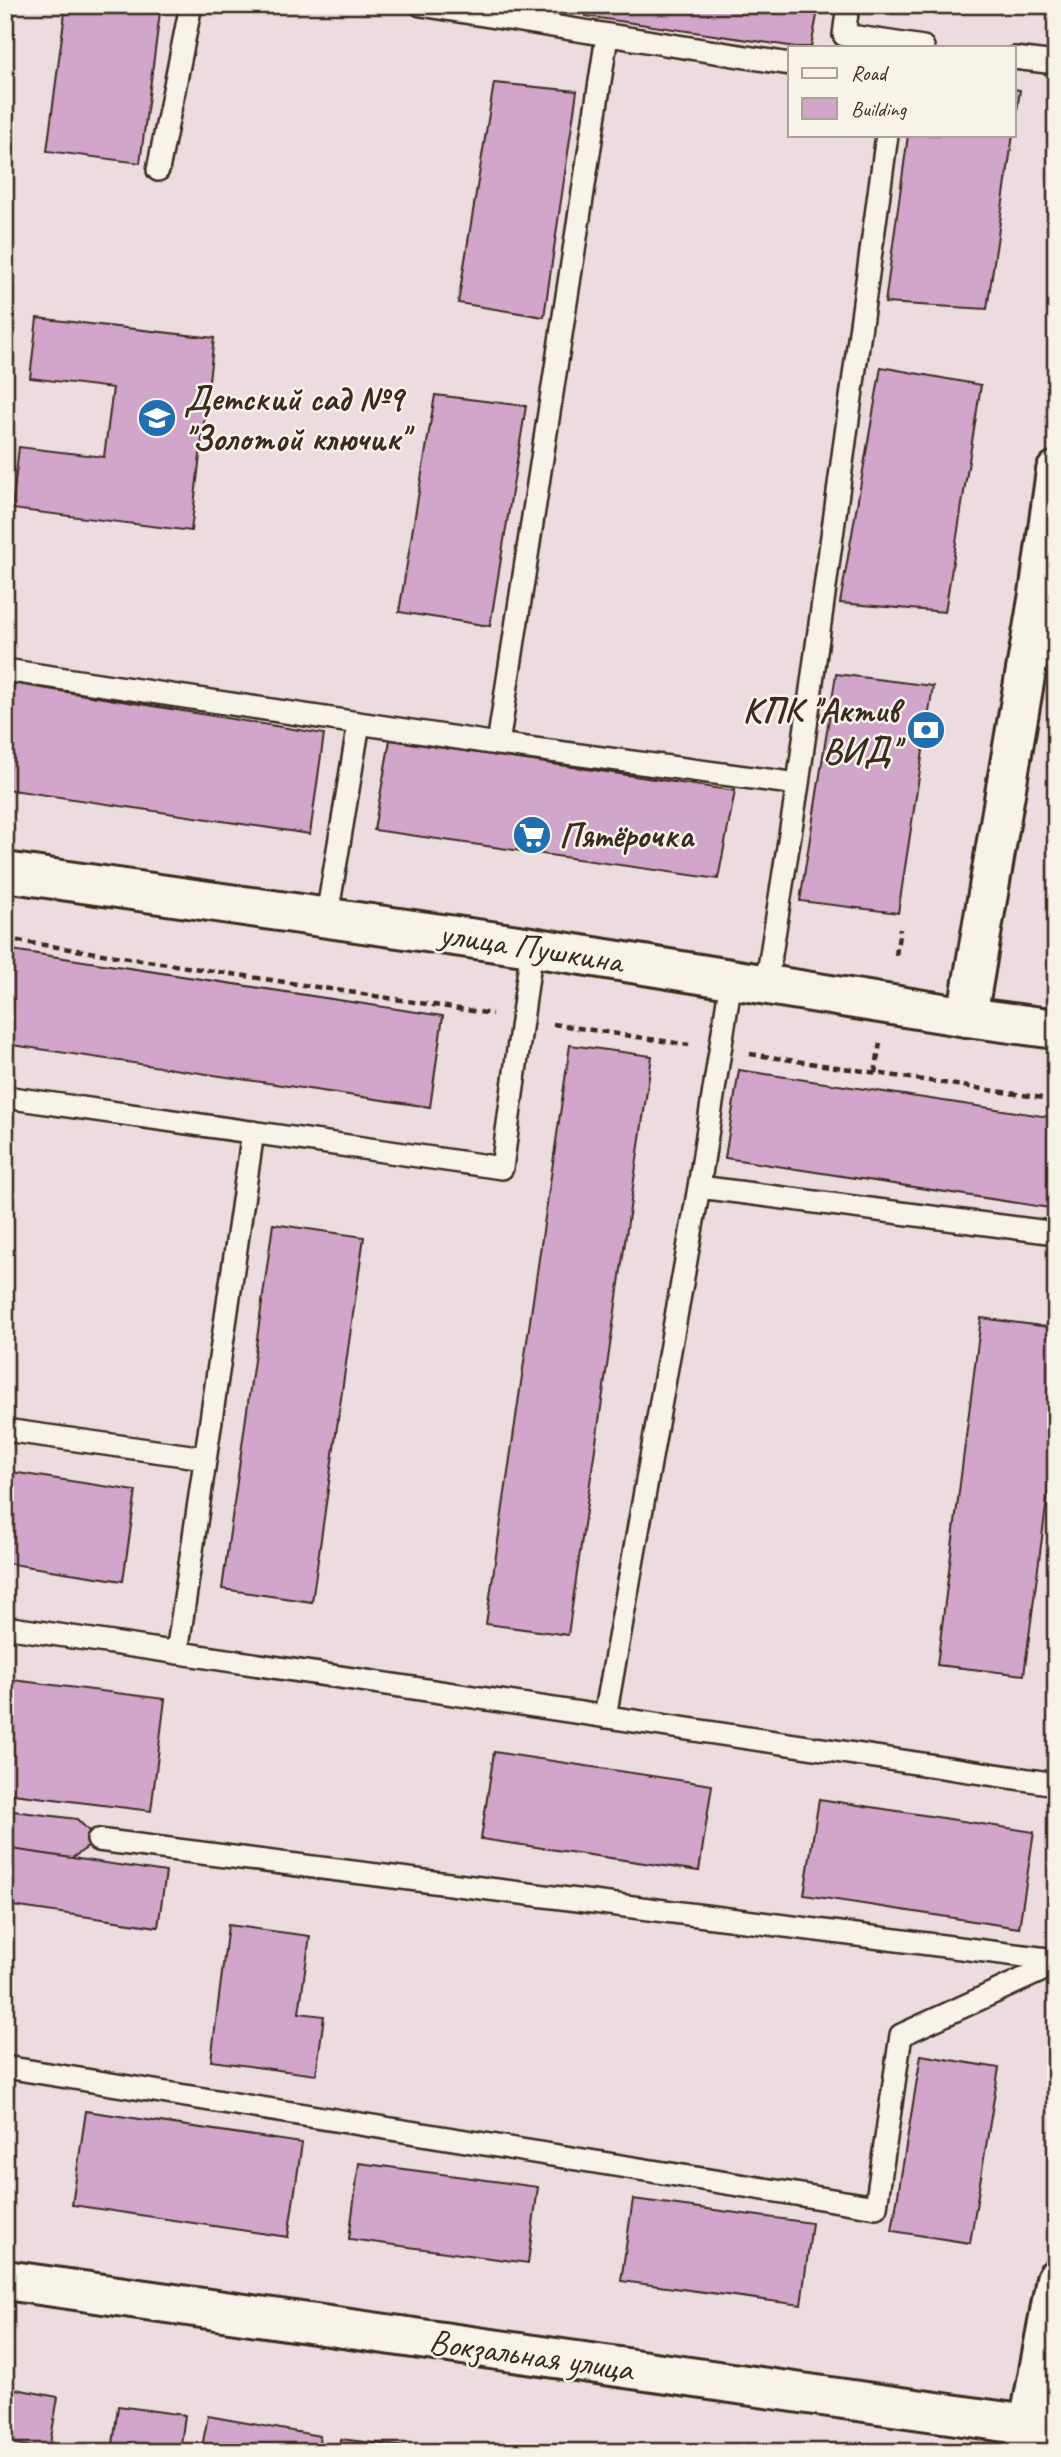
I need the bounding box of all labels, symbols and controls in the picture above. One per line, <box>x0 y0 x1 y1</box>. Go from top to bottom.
legend <box>788 46 1016 136</box>
text: Road <box>851 60 890 86</box>
text: Building <box>851 96 908 122</box>
place label: Детский сад №9 "Золотой ключик" <box>184 376 415 461</box>
school or university icon: Детский сад №9 "Золотой ключик" <box>136 397 178 439</box>
place label: КПК ''Актив ВИД'' <box>743 688 906 773</box>
bank icon: КПК ''Актив ВИД'' <box>905 709 947 751</box>
place label: Пятёрочка <box>559 813 696 858</box>
supermarket icon: Пятёрочка <box>511 814 553 856</box>
street label: улица Пушкина <box>434 910 628 984</box>
street label: Вокзальная улица <box>426 2318 638 2392</box>

